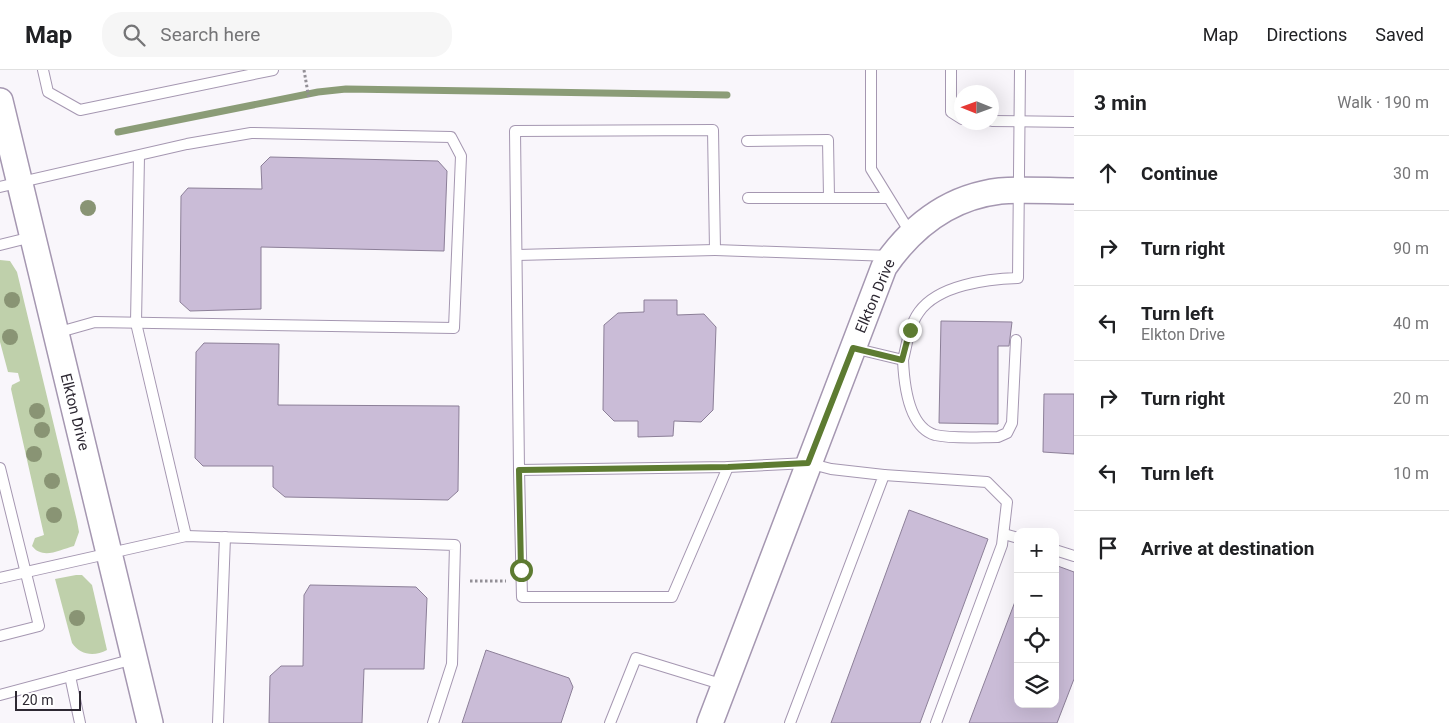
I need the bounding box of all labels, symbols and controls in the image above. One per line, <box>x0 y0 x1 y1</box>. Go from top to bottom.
search box <box>102 12 452 57</box>
text: Map <box>25 21 72 49</box>
icon: search <box>120 21 148 49</box>
text: Search here <box>160 23 260 46</box>
text: Map <box>1203 24 1238 45</box>
text: Directions <box>1266 24 1347 45</box>
text: Saved <box>1375 24 1424 45</box>
north arrow <box>954 85 999 130</box>
text: 3 min <box>1094 91 1147 115</box>
text: Walk · 190 m <box>1337 93 1429 112</box>
icon: ahead <box>1094 159 1122 187</box>
text: Continue <box>1141 162 1218 185</box>
text: 30 m <box>1393 164 1429 183</box>
icon: right <box>1094 234 1122 262</box>
text: Turn right <box>1141 237 1225 260</box>
text: 90 m <box>1393 239 1429 258</box>
street label: Elkton Drive <box>851 256 899 336</box>
text: Turn left <box>1141 302 1214 325</box>
icon: left <box>1094 309 1122 337</box>
text: 40 m <box>1393 314 1429 333</box>
route end <box>899 319 922 342</box>
text: Elkton Drive <box>1141 325 1225 344</box>
street label: Elkton Drive <box>57 372 93 452</box>
icon: right <box>1094 384 1122 412</box>
text: Turn right <box>1141 387 1225 410</box>
text: 20 m <box>1393 389 1429 408</box>
icon: left <box>1094 459 1122 487</box>
text: Turn left <box>1141 462 1214 485</box>
text: 10 m <box>1393 464 1429 483</box>
map controls <box>1014 528 1059 708</box>
button: + <box>1014 528 1059 573</box>
icon: arrive <box>1094 534 1122 562</box>
text: Arrive at destination <box>1141 537 1314 560</box>
route start <box>510 559 533 582</box>
button: − <box>1014 573 1059 618</box>
button: locate <box>1014 618 1059 663</box>
button: layers <box>1014 663 1059 708</box>
scale bar <box>15 688 81 711</box>
text: 20 m <box>22 692 54 708</box>

